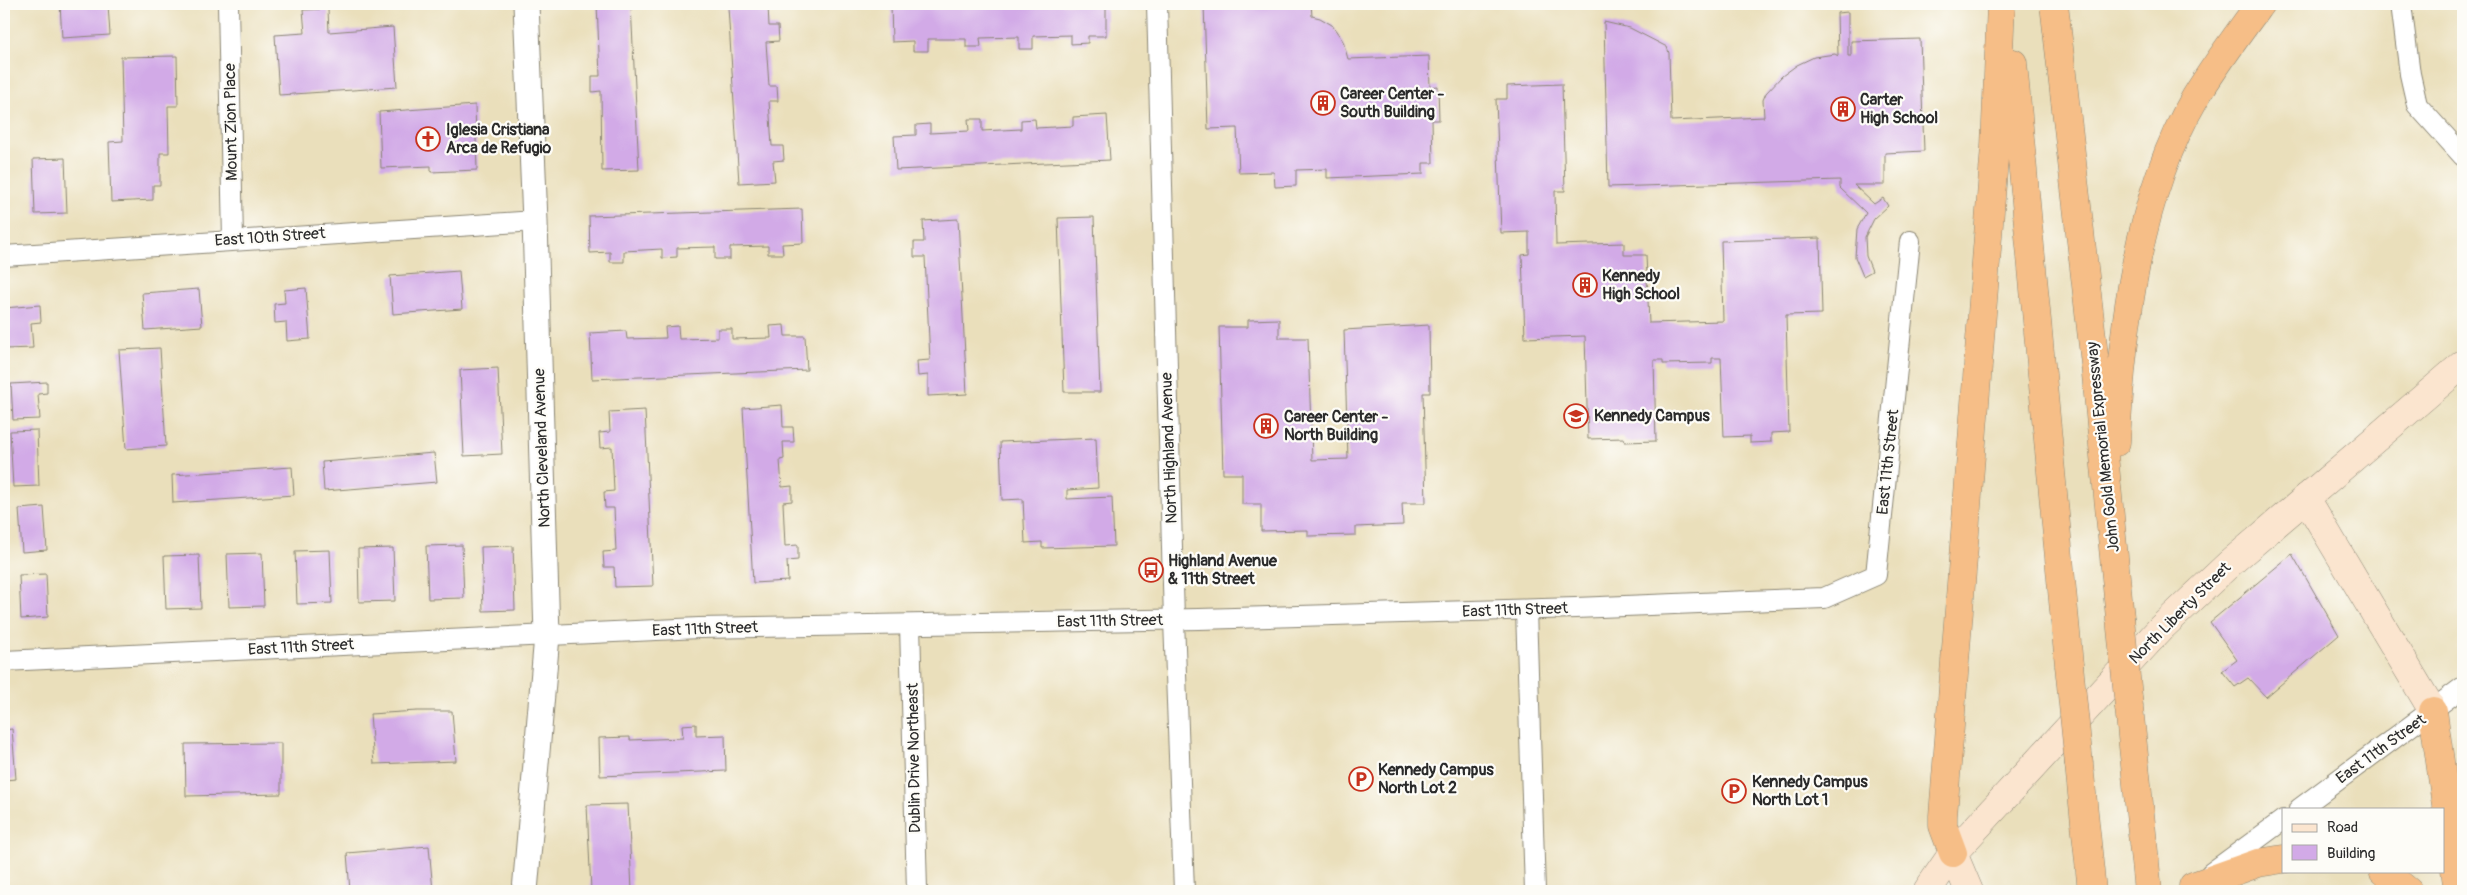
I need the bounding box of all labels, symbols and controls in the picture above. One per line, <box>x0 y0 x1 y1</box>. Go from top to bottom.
street label: Mount Zion Place <box>220 63 242 181</box>
place label: Career Center - South Building <box>1340 84 1445 122</box>
building icon: Career Center - South Building <box>1310 90 1336 116</box>
place label: Carter High School <box>1860 90 1938 128</box>
building icon: Carter High School <box>1830 96 1856 122</box>
place label: Iglesia Cristiana Arca de Refugio <box>446 120 551 158</box>
church icon: Iglesia Cristiana Arca de Refugio <box>415 126 441 152</box>
street label: East 10th Street <box>214 223 327 251</box>
place label: Kennedy High School <box>1602 266 1680 304</box>
building icon: Kennedy High School <box>1572 272 1598 298</box>
street label: John Gold Memorial Expressway <box>2082 341 2124 553</box>
street label: North Cleveland Avenue <box>529 368 555 528</box>
street label: North Highland Avenue <box>1156 372 1182 524</box>
school or university icon: Kennedy Campus <box>1563 403 1589 429</box>
place label: Kennedy Campus <box>1594 406 1710 426</box>
place label: Career Center - North Building <box>1284 407 1389 445</box>
street label: East 11th Street <box>1873 408 1904 516</box>
building icon: Career Center - North Building <box>1253 413 1279 439</box>
place label: Highland Avenue & 11th Street <box>1168 551 1278 589</box>
bus stop icon: Highland Avenue & 11th Street <box>1138 557 1164 583</box>
street label: North Liberty Street <box>2125 557 2236 668</box>
street label: East 11th Street <box>1462 598 1569 622</box>
street label: East 11th Street <box>1057 610 1164 632</box>
street label: East 11th Street <box>652 617 759 641</box>
street label: East 11th Street <box>247 634 355 660</box>
street label: Dublin Drive Northeast <box>903 682 925 833</box>
street label: East 11th Street <box>2332 709 2430 788</box>
place label: Kennedy Campus North Lot 2 <box>1378 760 1494 798</box>
parking icon: Kennedy Campus North Lot 2 <box>1348 766 1374 792</box>
place label: Kennedy Campus North Lot 1 <box>1752 772 1868 810</box>
parking icon: Kennedy Campus North Lot 1 <box>1721 778 1747 804</box>
legend <box>2282 808 2444 872</box>
text: Road <box>2327 818 2358 837</box>
text: Building <box>2327 844 2375 863</box>

